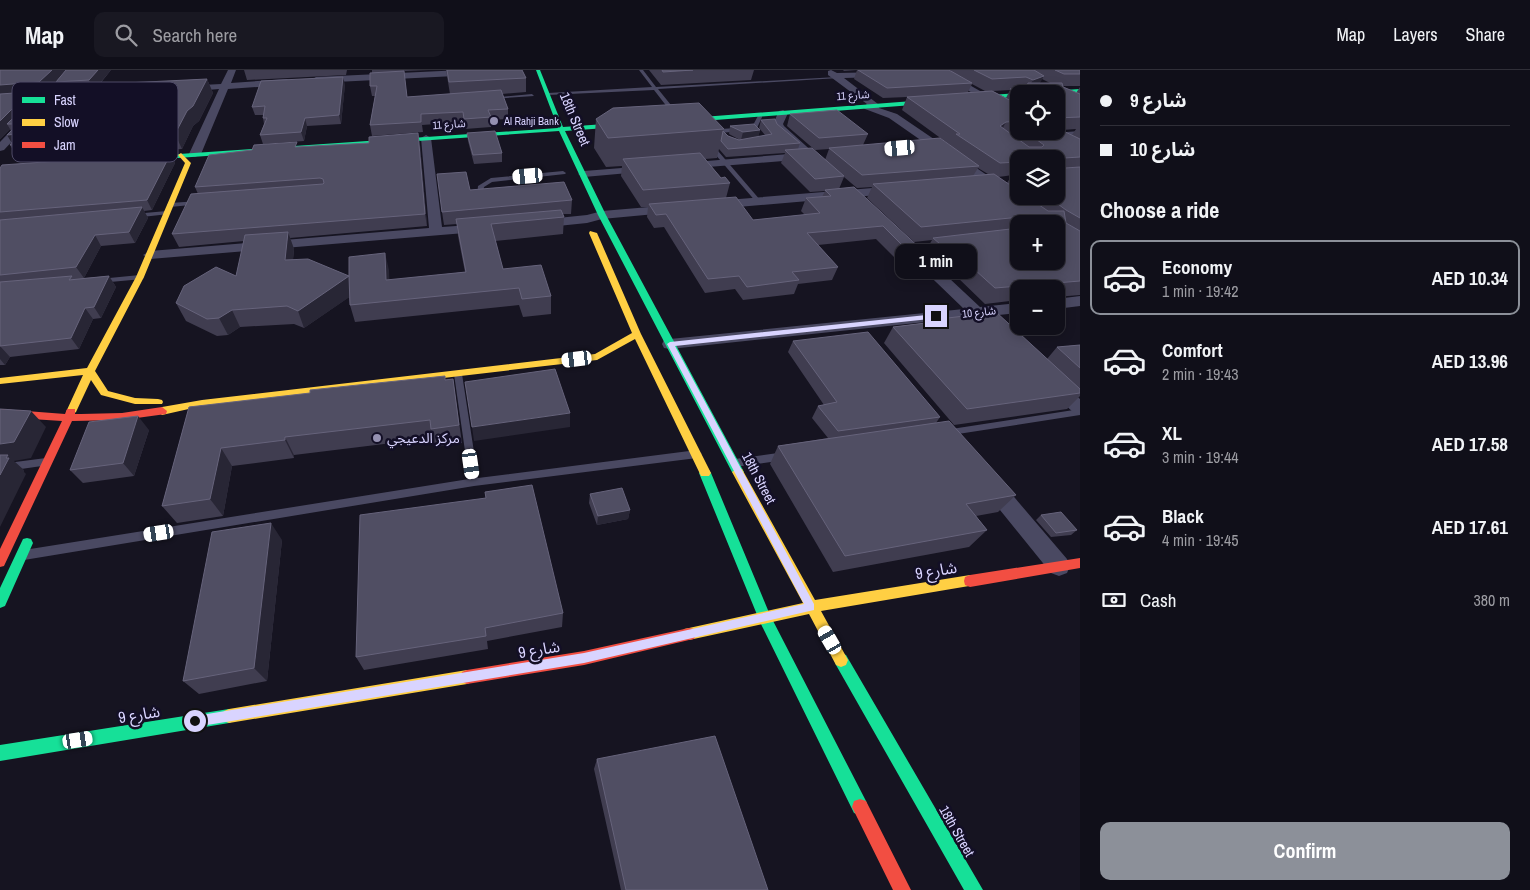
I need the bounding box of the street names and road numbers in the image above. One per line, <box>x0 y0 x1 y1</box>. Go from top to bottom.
street label: شارع 11 <box>836 87 871 104</box>
street label: 18th Street <box>556 90 594 148</box>
street label: شارع 11 <box>432 116 467 133</box>
street label: شارع 10 <box>961 303 997 322</box>
street label: 18th Street <box>738 449 780 507</box>
street label: شارع 9 <box>913 556 959 586</box>
street label: شارع 9 <box>516 635 562 665</box>
street label: شارع 9 <box>116 700 162 730</box>
street label: 18th Street <box>935 802 979 860</box>

